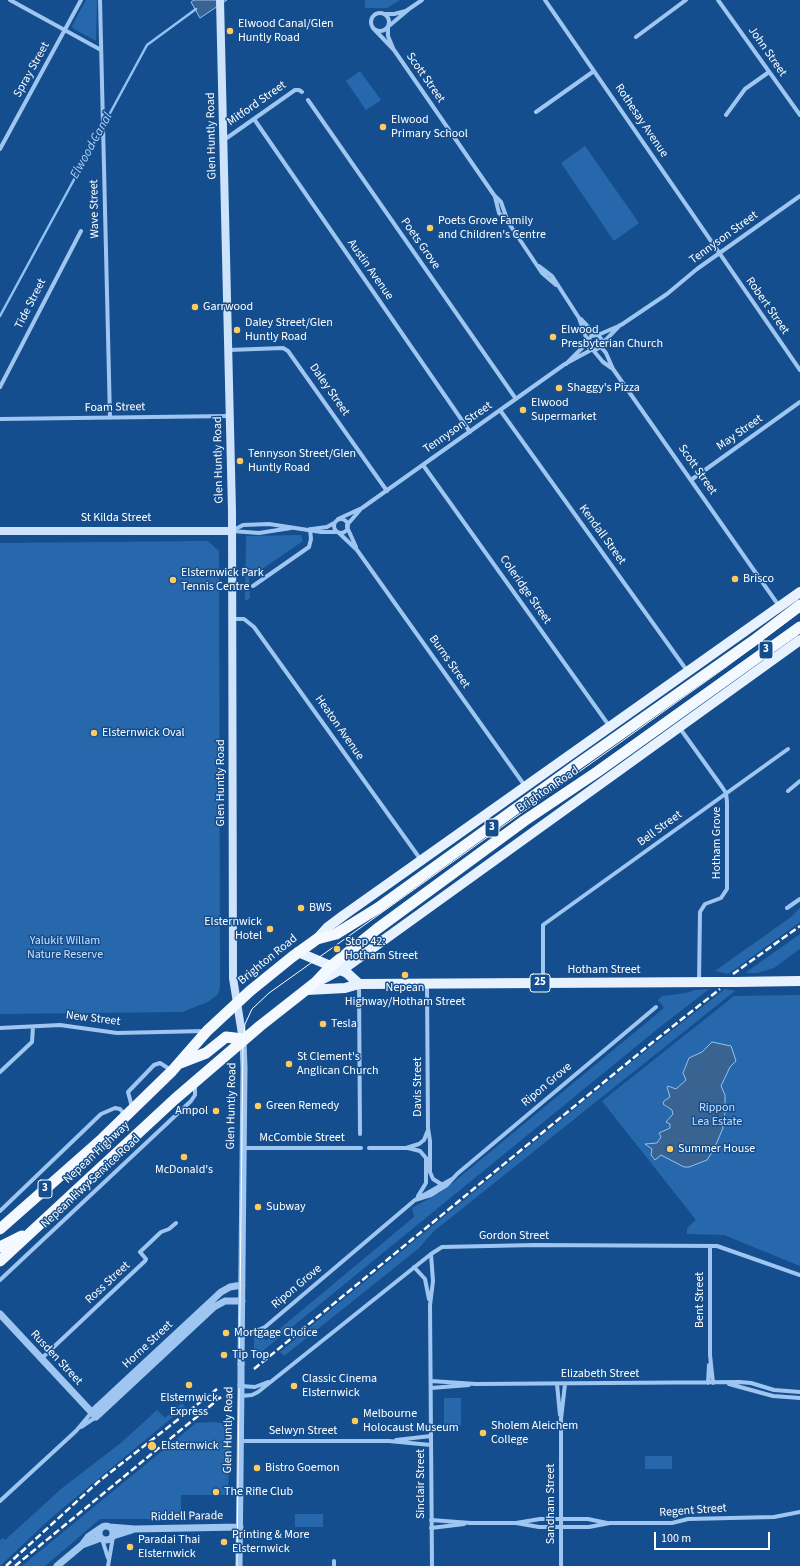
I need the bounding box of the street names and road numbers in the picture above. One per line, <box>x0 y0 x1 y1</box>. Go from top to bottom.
street label: John Street <box>745 24 789 80</box>
street label: Spray Street <box>11 40 53 100</box>
street label: Scott Street <box>402 50 448 106</box>
street label: Mitford Street <box>225 78 289 130</box>
street label: Rothesay Avenue <box>611 81 671 161</box>
street label: Glen Huntly Road <box>204 92 220 180</box>
street label: Wave Street <box>87 179 103 239</box>
street label: Tennyson Street <box>687 208 761 268</box>
street label: Poets Grove <box>397 215 443 273</box>
street label: Austin Avenue <box>344 237 396 303</box>
street label: Robert Street <box>742 275 792 337</box>
street label: Tide Street <box>12 276 50 332</box>
street label: Daley Street <box>306 361 352 419</box>
street label: Tennyson Street <box>421 399 495 457</box>
street label: Foam Street <box>85 400 145 416</box>
street label: May Street <box>714 412 766 454</box>
street label: Glen Huntly Road <box>211 416 227 504</box>
street label: Scott Street <box>674 442 720 498</box>
street label: Kendall Street <box>575 502 629 568</box>
street label: St Kilda Street <box>81 511 151 525</box>
street label: Coleridge Street <box>496 553 554 627</box>
street label: Burns Street <box>425 633 473 691</box>
road number: 3 <box>759 641 773 659</box>
street label: Heaton Avenue <box>311 693 367 763</box>
street label: Glen Huntly Road <box>214 739 228 827</box>
street label: Brighton Road <box>514 764 582 816</box>
street label: Hotham Grove <box>710 807 724 879</box>
street label: Bell Street <box>635 808 685 850</box>
road number: 3 <box>485 819 499 837</box>
street label: Brighton Road <box>236 932 300 988</box>
street label: Hotham Street <box>567 963 641 977</box>
road number: 25 <box>530 974 550 992</box>
street label: New Street <box>65 1009 121 1029</box>
street label: Davis Street <box>411 1057 425 1117</box>
street label: Ripon Grove <box>519 1060 575 1110</box>
street label: Glen Huntly Road <box>224 1062 240 1150</box>
street label: Nepean Highway <box>61 1119 133 1187</box>
street label: McCombie Street <box>259 1131 345 1145</box>
street label: Nepean Hwy Service Road <box>38 1132 144 1232</box>
road number: 3 <box>38 1180 52 1198</box>
street label: Gordon Street <box>479 1229 549 1243</box>
street label: Ross Street <box>83 1259 133 1307</box>
street label: Ripon Grove <box>269 1262 325 1312</box>
street label: Bent Street <box>693 1272 707 1328</box>
street label: Horne Street <box>120 1318 176 1372</box>
street label: Rusden Street <box>27 1327 85 1389</box>
street label: Elizabeth Street <box>561 1367 639 1381</box>
street label: Glen Huntly Road <box>221 1386 237 1474</box>
street label: Selwyn Street <box>269 1424 337 1438</box>
street label: Sinclair Street <box>414 1449 428 1519</box>
street label: Sandham Street <box>544 1464 558 1544</box>
street label: Regent Street <box>659 1501 727 1521</box>
street label: Riddell Parade <box>151 1509 223 1525</box>

